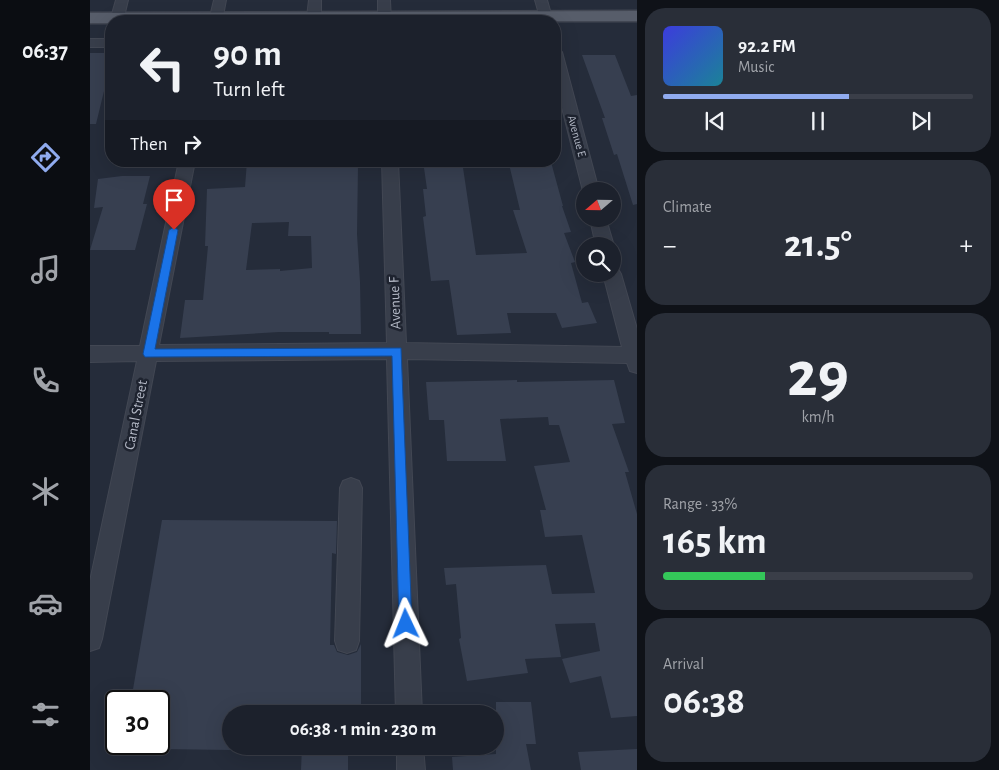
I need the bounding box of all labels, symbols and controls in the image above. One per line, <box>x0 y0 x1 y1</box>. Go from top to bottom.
icon: left <box>130 35 195 100</box>
text: 90 m <box>213 37 282 72</box>
text: 92.2 FM <box>738 37 796 56</box>
text: 06:37 <box>22 40 68 62</box>
text: Music <box>738 59 774 75</box>
text: Turn left <box>213 78 285 100</box>
icon: previous <box>701 107 729 135</box>
icon: pause <box>804 107 832 135</box>
icon: next <box>907 107 935 135</box>
street label: Avenue E <box>566 114 588 158</box>
icon: right <box>178 130 206 158</box>
text: Then <box>130 135 168 154</box>
icon: directions <box>28 140 63 175</box>
pin <box>153 179 195 230</box>
north arrow <box>576 182 621 228</box>
map controls <box>576 182 621 282</box>
icon: arrive <box>160 186 188 214</box>
text: Climate <box>663 199 712 215</box>
text: 21.5° <box>784 226 852 264</box>
text: − <box>663 232 676 260</box>
text: + <box>960 232 973 260</box>
button: search <box>576 237 621 282</box>
icon: music <box>28 252 63 287</box>
street label: Avenue F <box>387 276 403 330</box>
text: 29 <box>787 343 849 408</box>
icon: phone <box>28 363 63 398</box>
street label: Canal Street <box>122 379 150 451</box>
text: km/h <box>801 409 835 425</box>
icon: climate <box>28 474 63 509</box>
text: Range · 33% <box>663 496 738 512</box>
text: 165 km <box>663 523 767 561</box>
icon: car <box>28 586 63 621</box>
position arrow <box>379 597 431 649</box>
text: Arrival <box>663 656 704 672</box>
text: 06:38 <box>663 683 745 721</box>
speed limit sign: 30 <box>105 690 170 755</box>
icon: filters <box>28 697 63 732</box>
text: 06:38 · 1 min · 230 m <box>290 720 436 739</box>

